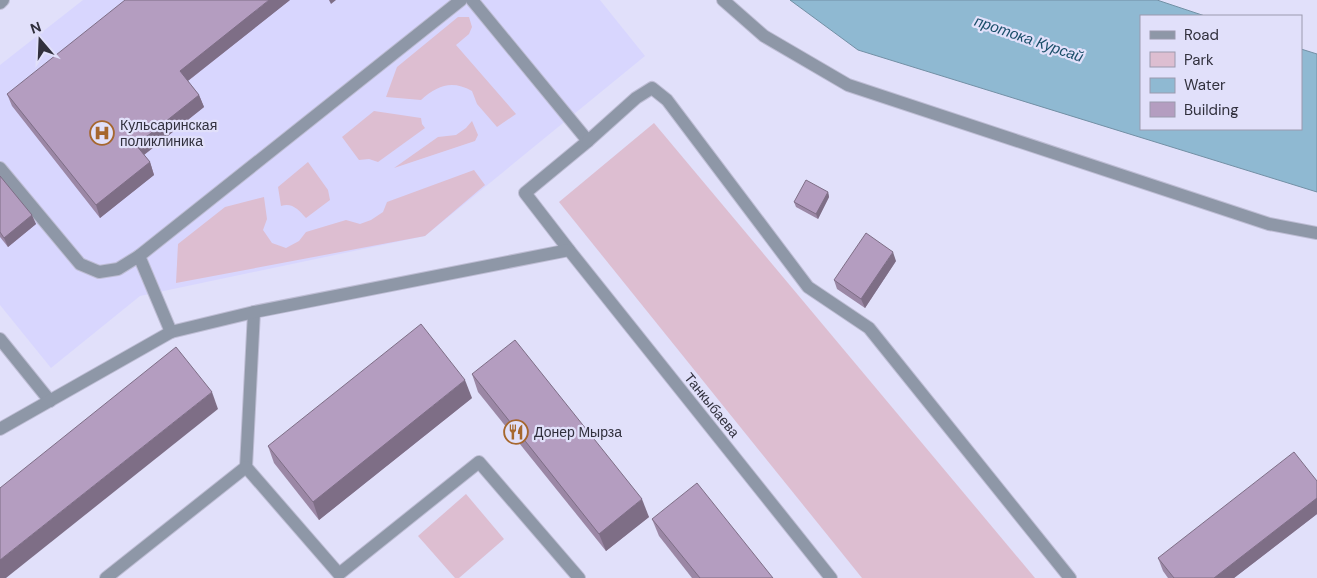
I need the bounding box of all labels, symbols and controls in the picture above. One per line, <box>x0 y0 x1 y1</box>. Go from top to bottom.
water label: протока Курсай <box>972 11 1087 67</box>
north arrow <box>15 15 65 65</box>
legend <box>1140 15 1302 130</box>
text: N <box>28 18 44 38</box>
text: Road <box>1184 25 1219 45</box>
text: Park <box>1184 50 1214 70</box>
text: Water <box>1184 75 1226 95</box>
text: Building <box>1184 100 1239 120</box>
place label: Кульсаринская поликлиника <box>120 116 217 150</box>
hospital icon: Кульсаринская поликлиника <box>89 120 115 146</box>
street label: Танкыбаева <box>680 369 744 441</box>
restaurant icon: Донер Мырза <box>503 419 529 445</box>
place label: Донер Мырза <box>534 423 622 441</box>

